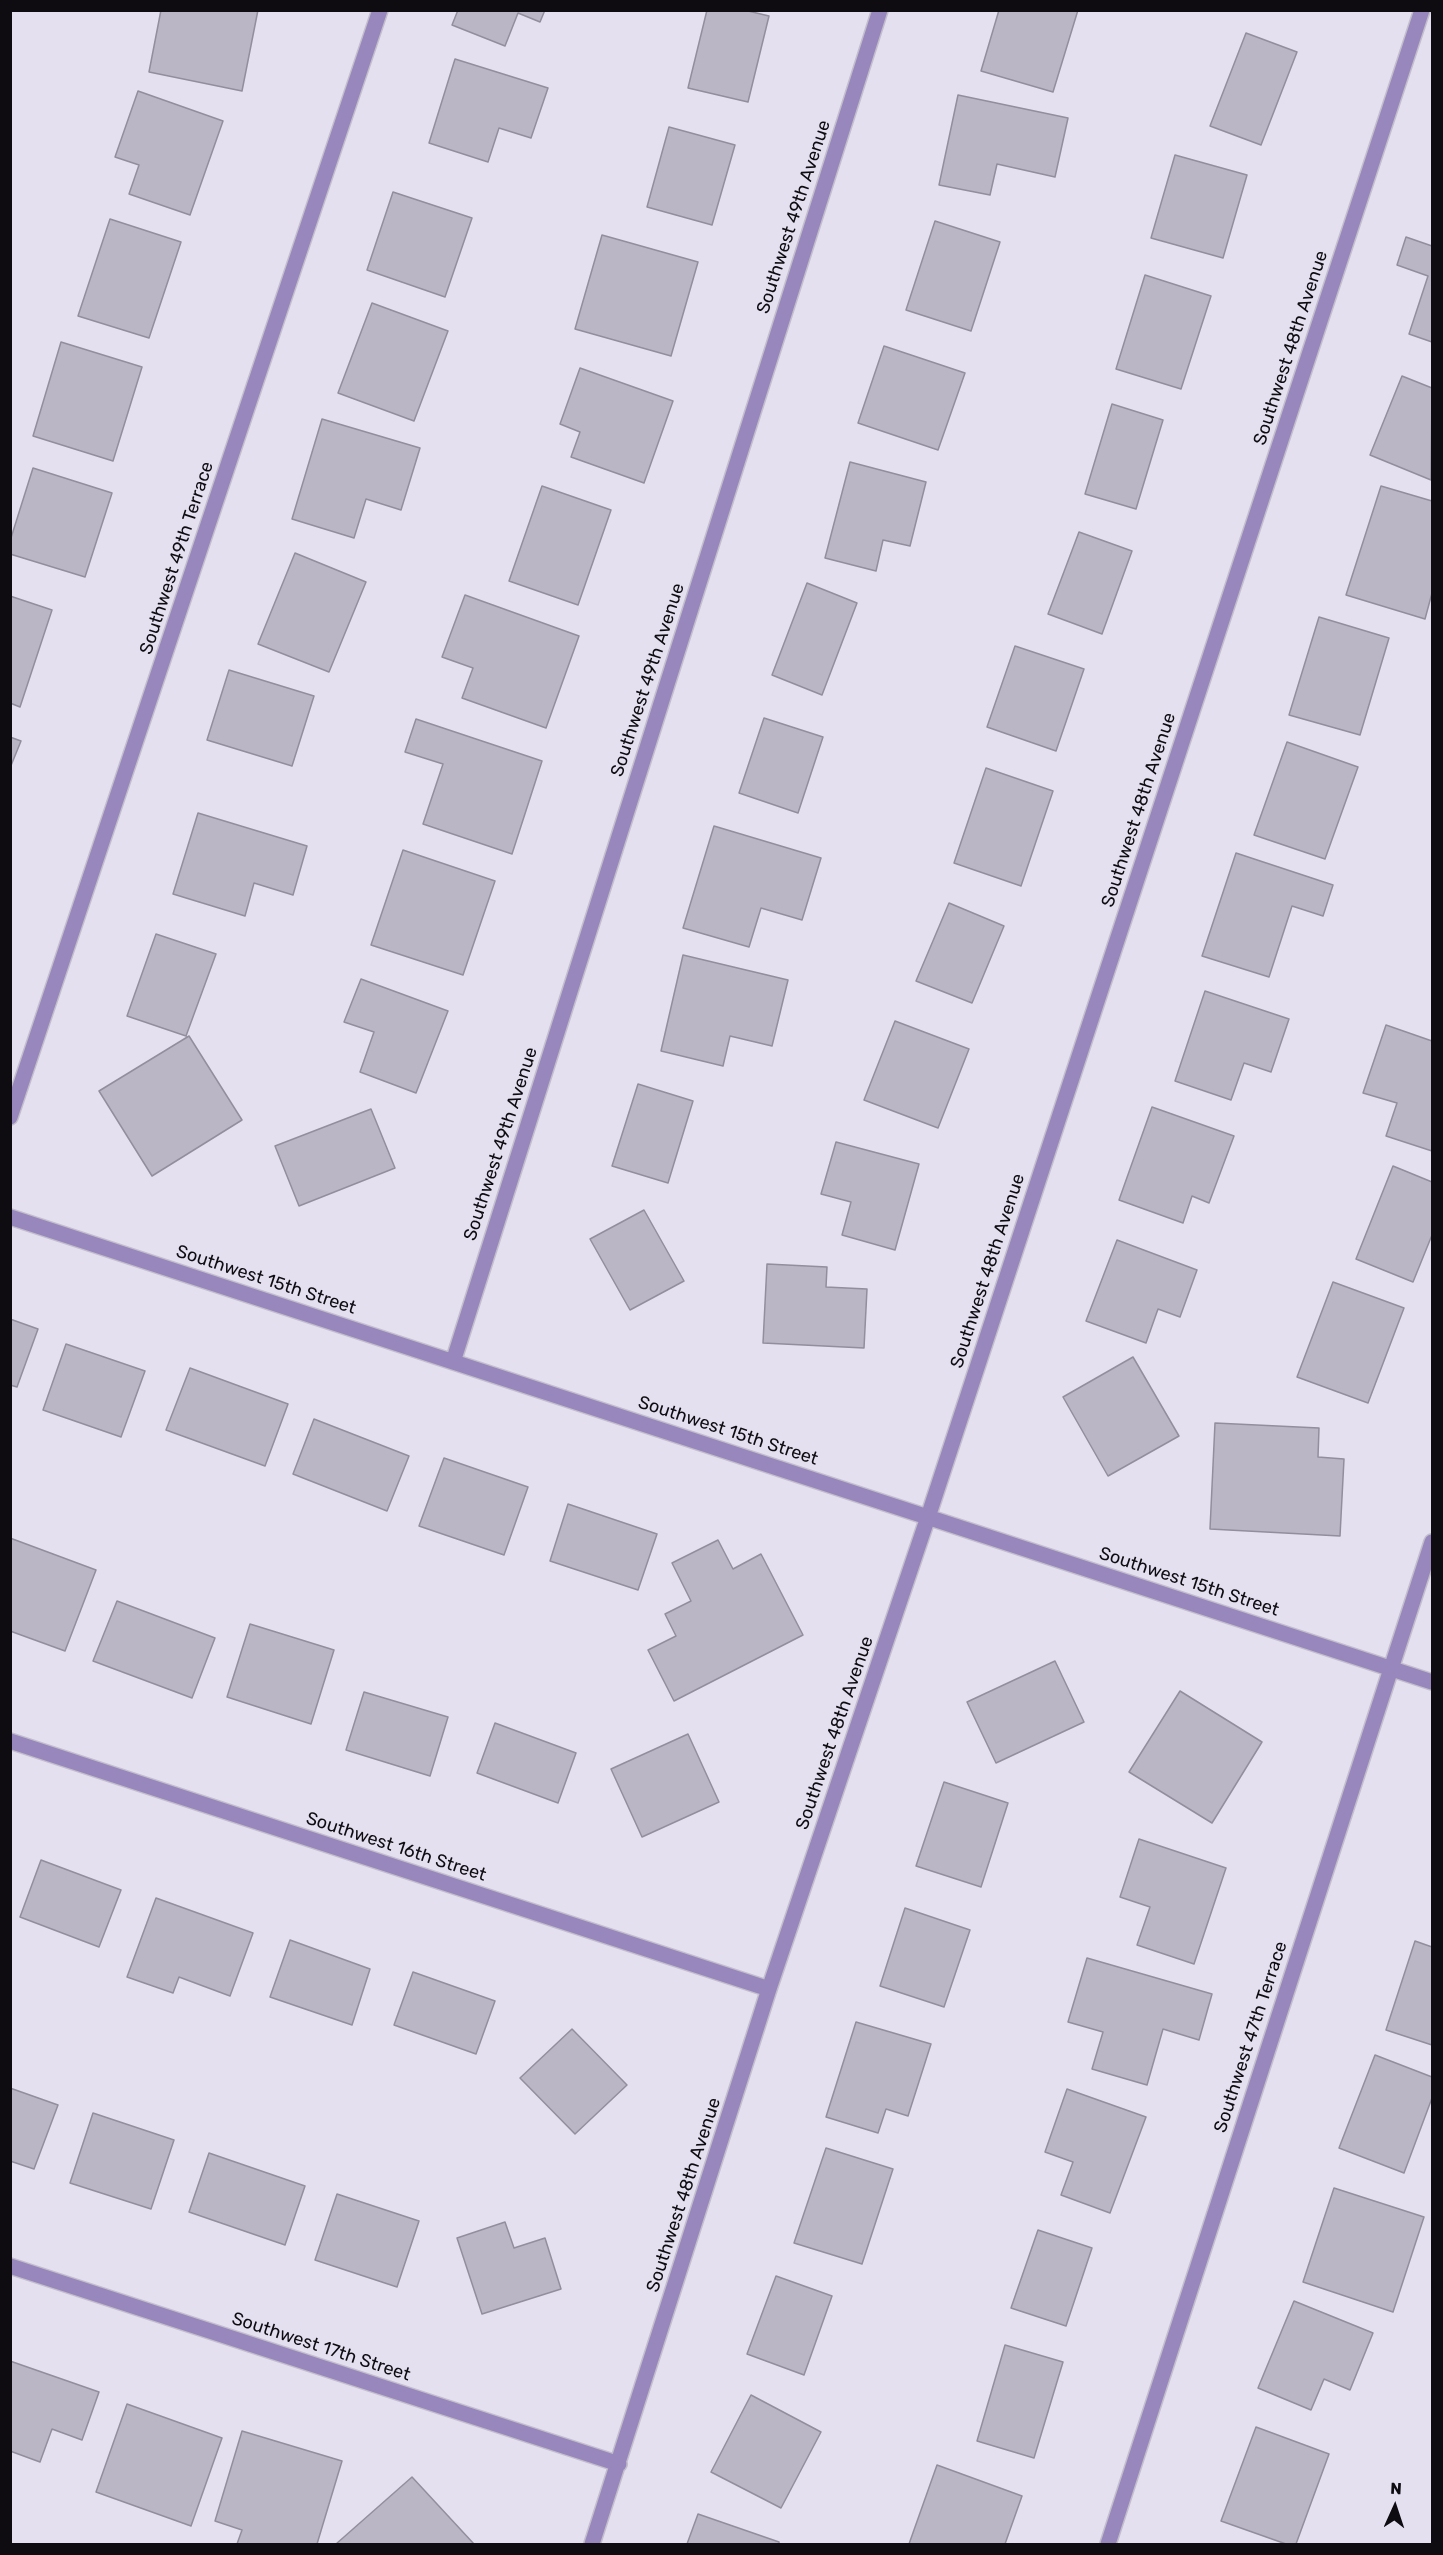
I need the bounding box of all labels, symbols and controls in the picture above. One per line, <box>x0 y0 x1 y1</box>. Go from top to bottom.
street label: Southwest 49th Avenue <box>752 117 836 317</box>
street label: Southwest 48th Avenue <box>1249 248 1333 448</box>
street label: Southwest 49th Terrace <box>136 459 218 657</box>
street label: Southwest 49th Avenue <box>606 580 690 780</box>
street label: Southwest 48th Avenue <box>1097 710 1181 910</box>
street label: Southwest 49th Avenue <box>459 1044 543 1244</box>
street label: Southwest 48th Avenue <box>946 1171 1030 1371</box>
street label: Southwest 15th Street <box>173 1241 359 1319</box>
street label: Southwest 15th Street <box>635 1392 821 1470</box>
street label: Southwest 15th Street <box>1096 1543 1282 1621</box>
street label: Southwest 48th Avenue <box>792 1633 878 1833</box>
street label: Southwest 16th Street <box>303 1808 489 1886</box>
street label: Southwest 47th Terrace <box>1210 1939 1292 2135</box>
street label: Southwest 48th Avenue <box>642 2095 726 2295</box>
street label: Southwest 17th Street <box>229 2308 413 2386</box>
north arrow <box>1365 2477 1425 2537</box>
text: N <box>1390 2479 1402 2498</box>

